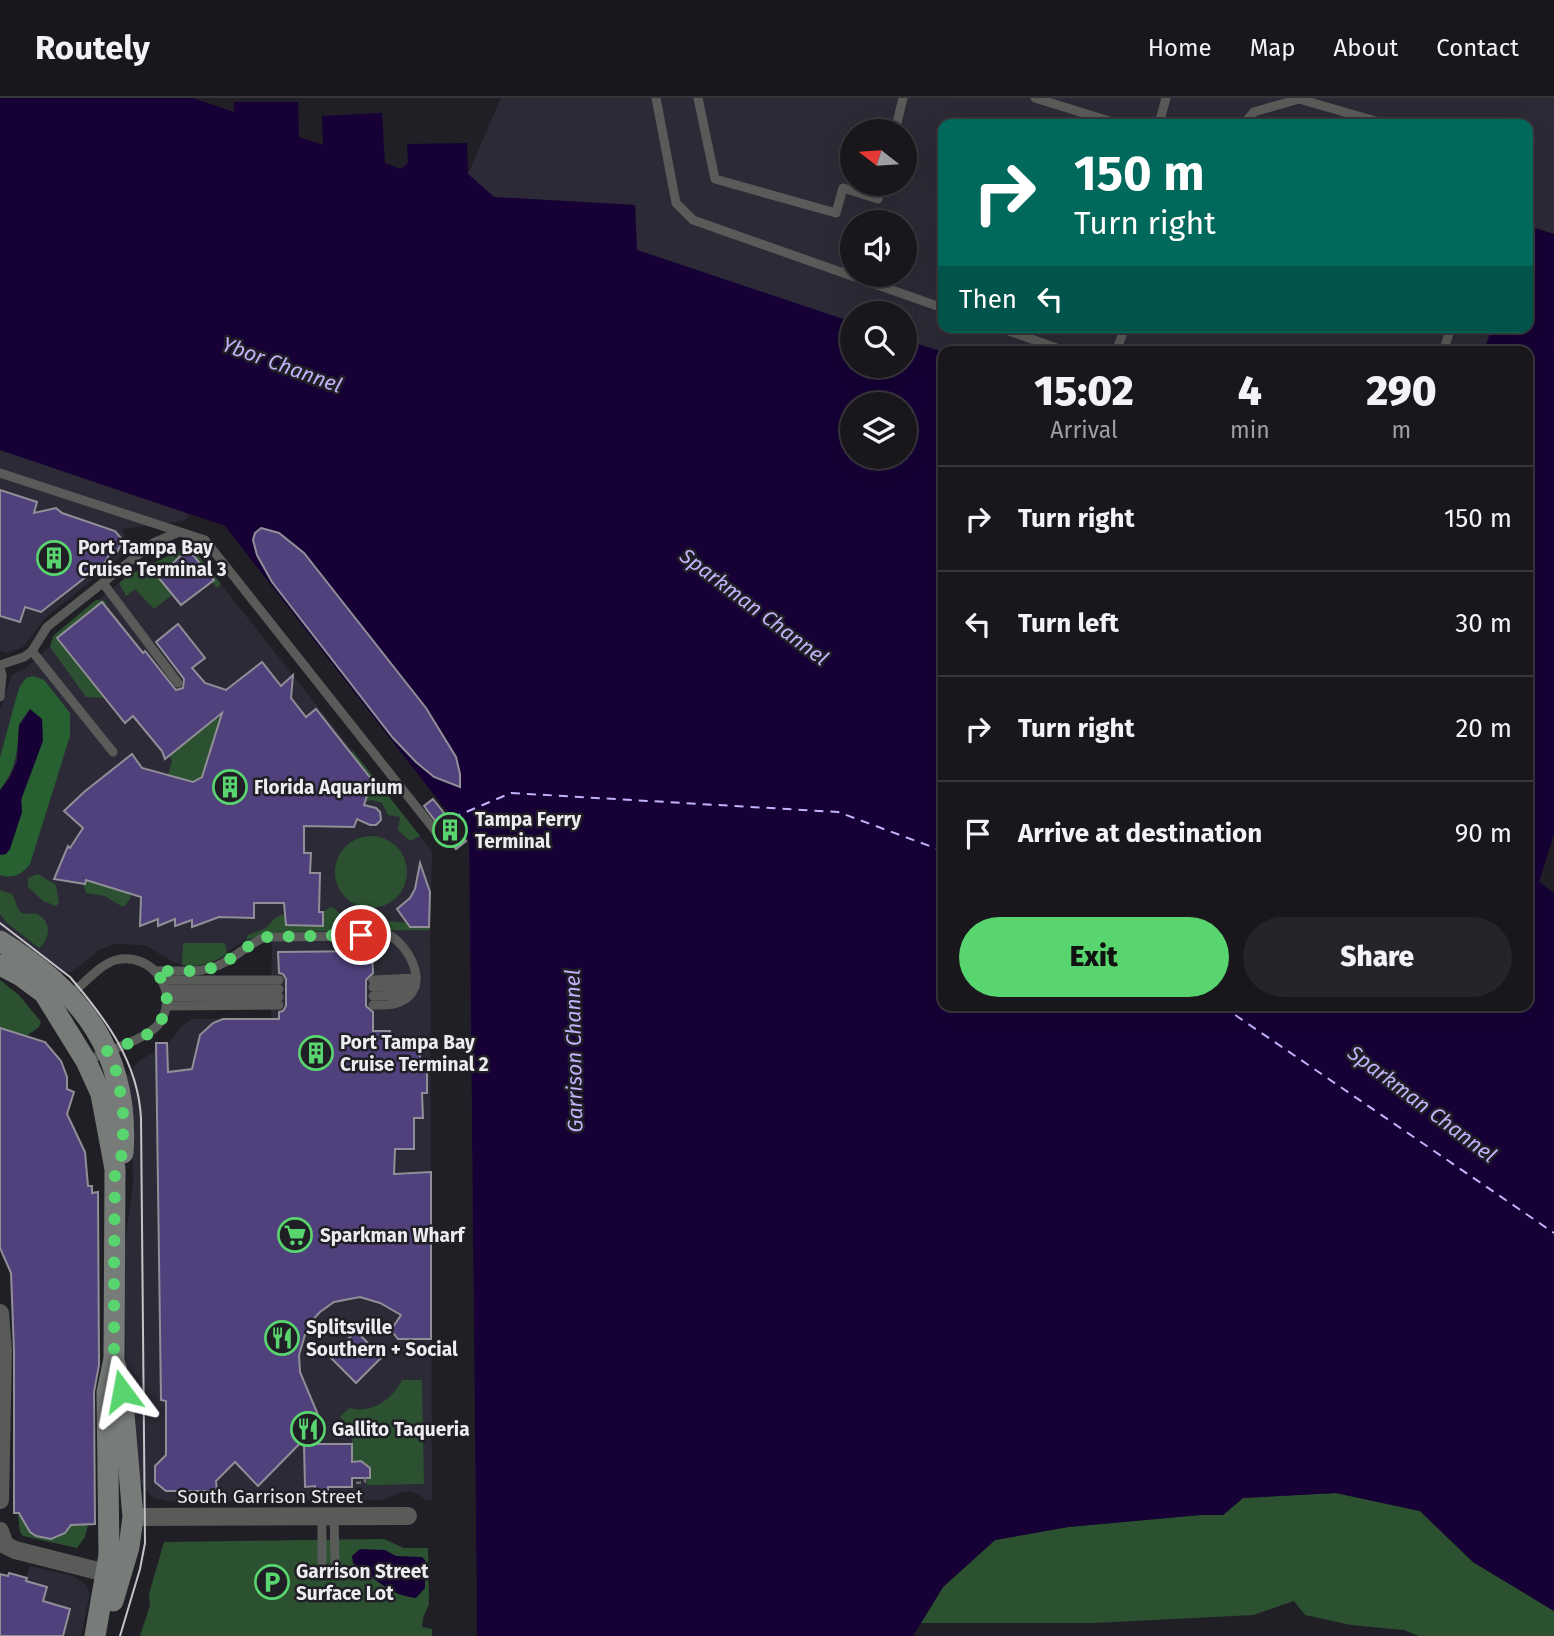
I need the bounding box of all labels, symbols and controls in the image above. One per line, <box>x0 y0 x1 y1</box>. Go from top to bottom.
text: Routely <box>35 28 150 68</box>
text: Home <box>1148 34 1212 62</box>
text: Map <box>1250 34 1296 62</box>
text: About <box>1334 34 1398 62</box>
text: Contact <box>1436 34 1519 62</box>
north arrow <box>840 119 917 196</box>
map controls <box>840 119 917 469</box>
text: 150 m <box>1074 144 1205 203</box>
icon: right <box>959 147 1050 238</box>
text: Turn right <box>1074 204 1216 242</box>
button: sound <box>840 210 917 287</box>
icon: left <box>1031 280 1069 318</box>
text: Then <box>959 284 1017 315</box>
button: search <box>840 301 917 378</box>
water label: Ybor Channel <box>218 331 346 399</box>
text: 15:02 <box>1034 366 1134 416</box>
text: 4 <box>1238 366 1262 416</box>
text: 290 <box>1366 366 1437 416</box>
button: layers <box>840 392 917 469</box>
text: Arrival <box>1050 416 1118 444</box>
text: min <box>1230 416 1270 444</box>
text: m <box>1392 416 1411 444</box>
icon: right <box>959 500 997 538</box>
text: Turn right <box>1018 503 1135 534</box>
text: 150 m <box>1444 503 1512 534</box>
place label: Port Tampa Bay Cruise Terminal 3 <box>78 536 227 581</box>
building icon: Port Tampa Bay Cruise Terminal 3 <box>35 539 73 577</box>
water label: Sparkman Channel <box>674 542 833 671</box>
icon: left <box>959 605 997 643</box>
text: Turn left <box>1018 608 1119 639</box>
text: 30 m <box>1455 608 1512 639</box>
icon: right <box>959 710 997 748</box>
text: Turn right <box>1018 713 1135 744</box>
text: 20 m <box>1455 713 1512 744</box>
building icon: Florida Aquarium <box>211 768 249 806</box>
place label: Florida Aquarium <box>254 776 403 799</box>
place label: Tampa Ferry Terminal <box>475 808 581 853</box>
building icon: Tampa Ferry Terminal <box>431 811 469 849</box>
icon: arrive <box>959 815 997 853</box>
text: Arrive at destination <box>1018 818 1262 849</box>
text: 90 m <box>1455 818 1512 849</box>
pin <box>331 905 391 965</box>
icon: arrive <box>342 916 380 954</box>
button: Exit <box>959 917 1229 997</box>
button: Share <box>1243 917 1512 997</box>
water label: Garrison Channel <box>560 969 588 1133</box>
place label: Port Tampa Bay Cruise Terminal 2 <box>340 1031 489 1076</box>
building icon: Port Tampa Bay Cruise Terminal 2 <box>297 1034 335 1072</box>
water label: Sparkman Channel <box>1342 1039 1501 1168</box>
supermarket icon: Sparkman Wharf <box>276 1216 314 1254</box>
place label: Sparkman Wharf <box>320 1224 467 1247</box>
place label: Splitsville Southern + Social <box>306 1316 458 1361</box>
restaurant icon: Splitsville Southern + Social <box>263 1319 301 1357</box>
position arrow <box>85 1354 159 1428</box>
restaurant icon: Gallito Taqueria <box>289 1410 327 1448</box>
place label: Gallito Taqueria <box>332 1418 470 1441</box>
street label: South Garrison Street <box>177 1485 363 1508</box>
place label: Garrison Street Surface Lot <box>296 1560 429 1605</box>
parking icon: Garrison Street Surface Lot <box>253 1563 291 1601</box>

